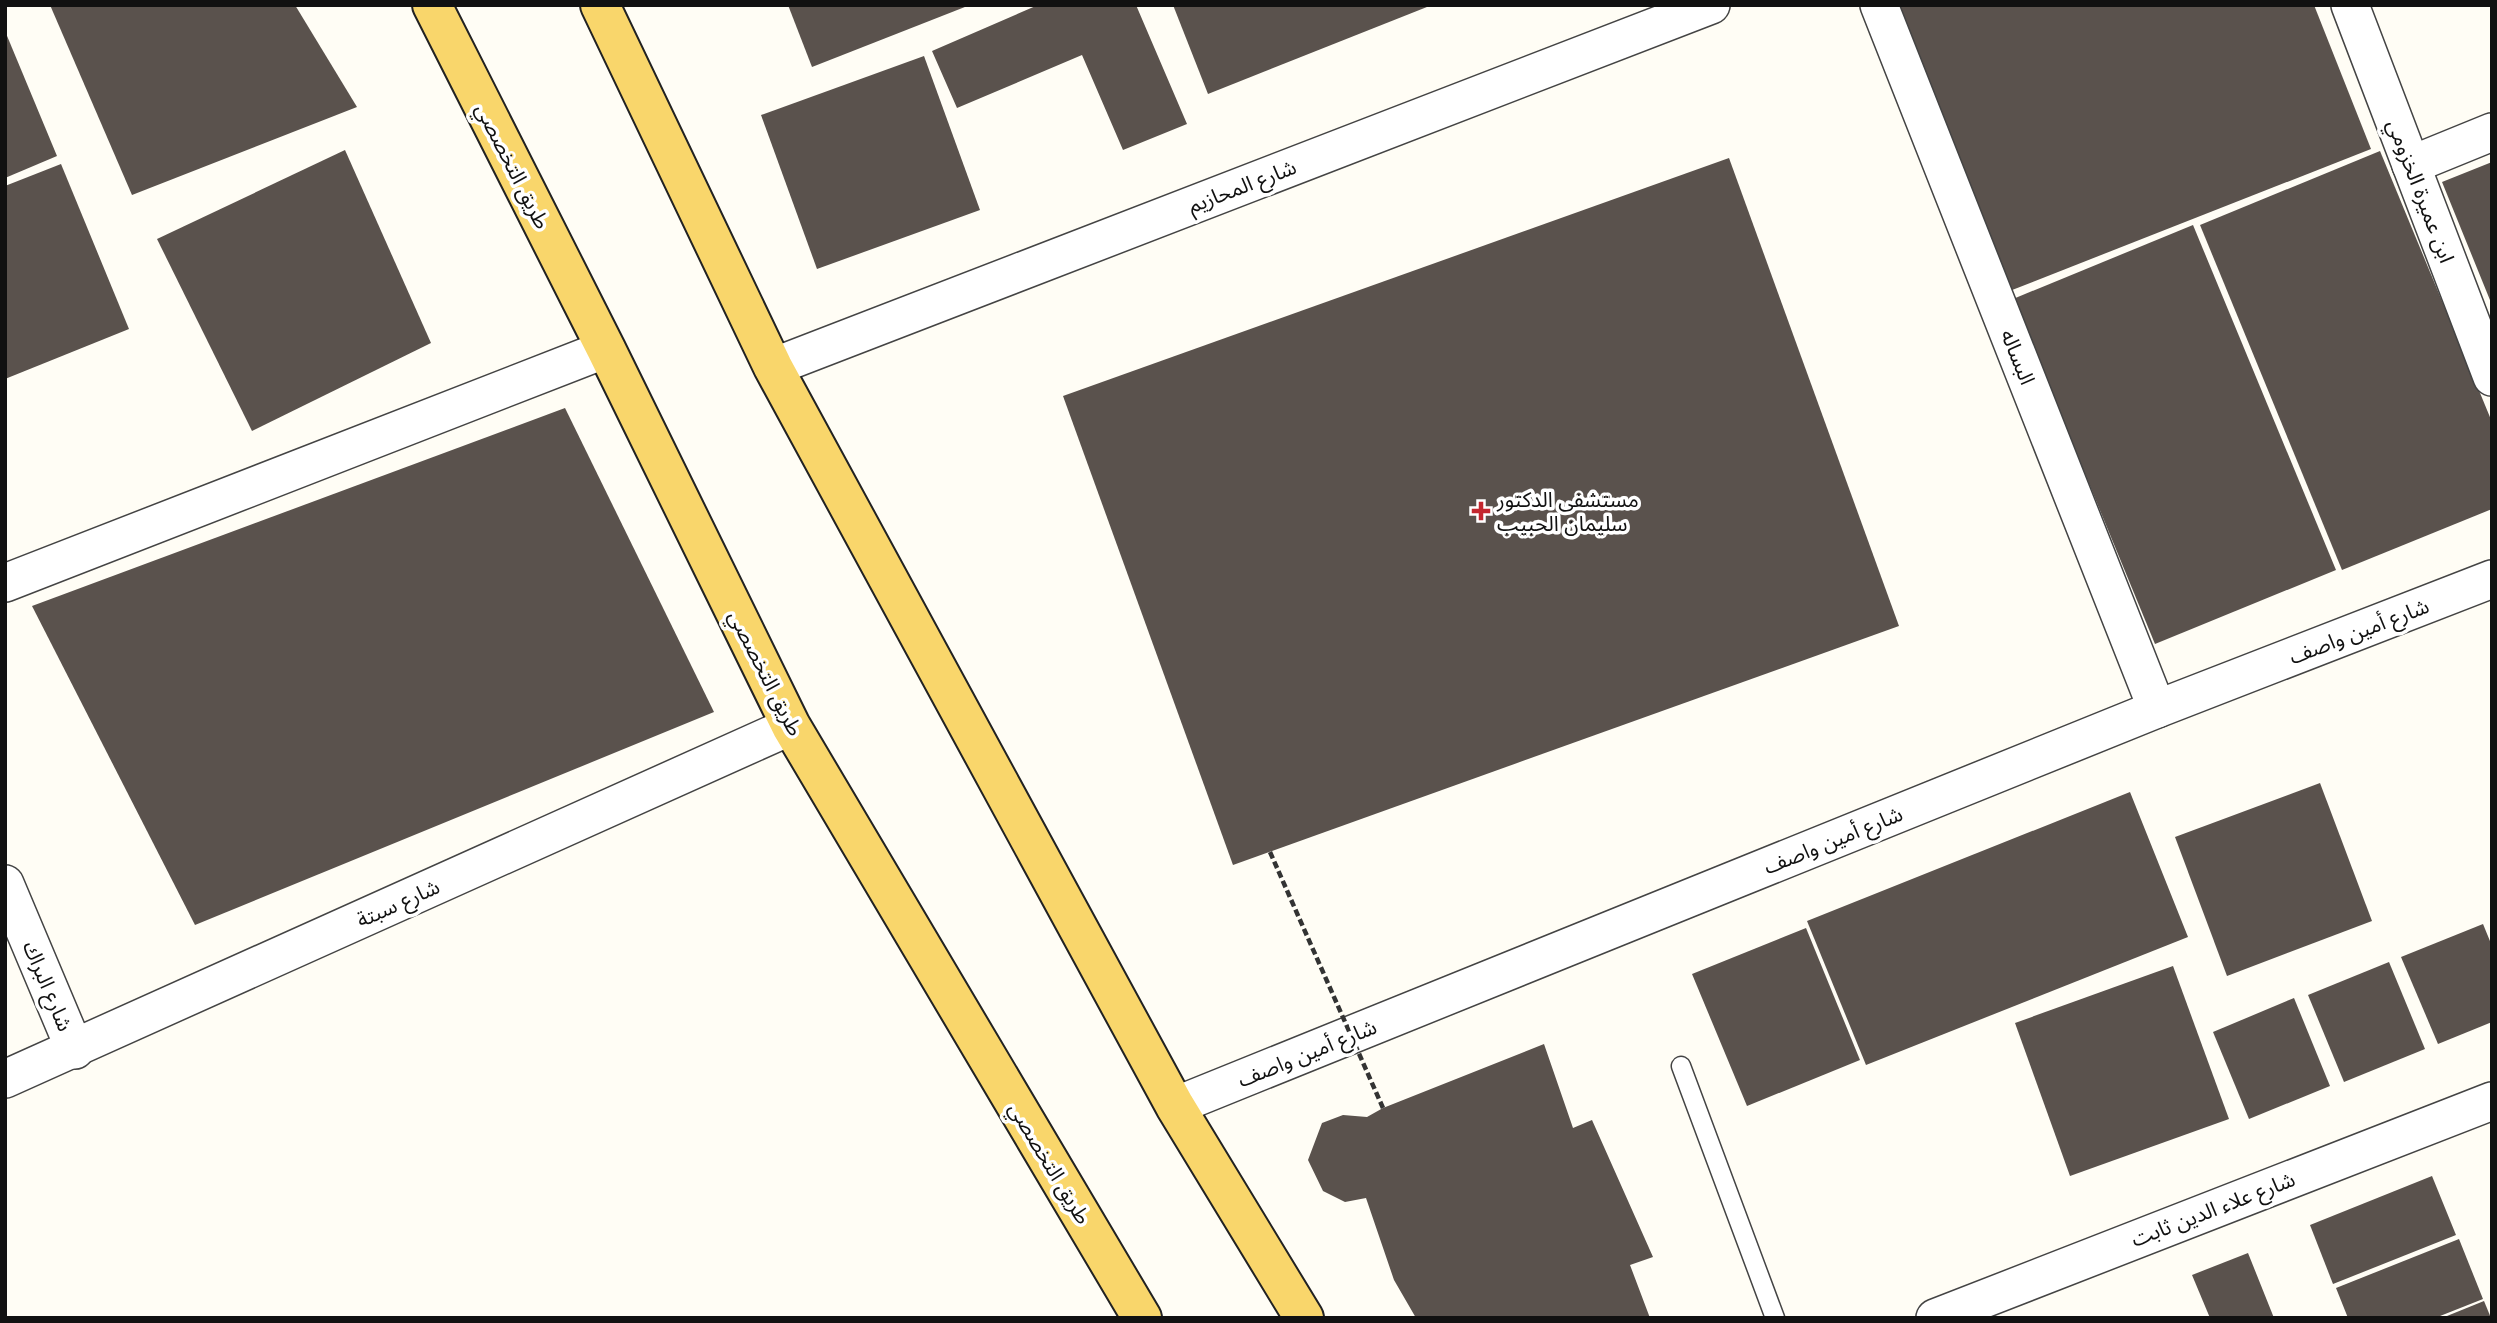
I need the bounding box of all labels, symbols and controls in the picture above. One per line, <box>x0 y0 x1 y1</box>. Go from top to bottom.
street label: طريق التخصصي <box>467 99 556 235</box>
street label: ابن عميرة الخزومي <box>2379 115 2461 268</box>
street label: شارع المحازيم <box>1184 153 1301 221</box>
street label: البساله <box>1995 325 2041 389</box>
place label: مستشفى الدكتور سليمان الحبيب <box>1496 486 1639 537</box>
marker: مستشفى الدكتور سليمان الحبيب <box>1471 501 1491 521</box>
street label: شارع أمين واصف <box>2285 592 2433 672</box>
street label: طريق التخصصي <box>720 606 809 742</box>
street label: شارع أمين واصف <box>1760 800 1907 882</box>
street label: شارع سبتة <box>352 873 445 935</box>
street label: شارع البراك <box>15 937 79 1036</box>
street label: شارع أمين واصف <box>1234 1013 1381 1095</box>
street label: طريق التخصصي <box>1001 1097 1097 1230</box>
street label: شارع علاء الدين ثابت <box>2127 1165 2300 1255</box>

